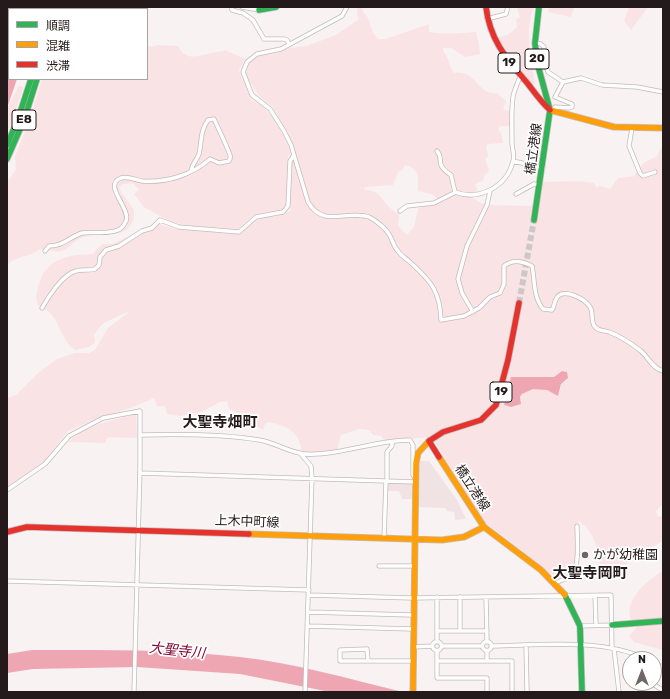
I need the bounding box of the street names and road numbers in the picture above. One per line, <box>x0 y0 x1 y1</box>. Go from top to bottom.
road number: 20 <box>525 49 549 69</box>
road number: 19 <box>498 53 520 73</box>
road number: E8 <box>12 110 36 130</box>
street label: 橋立港線 <box>523 122 545 176</box>
road number: 19 <box>490 382 512 402</box>
street label: 橋立港線 <box>451 462 493 514</box>
street label: 上木中町線 <box>214 513 280 531</box>

